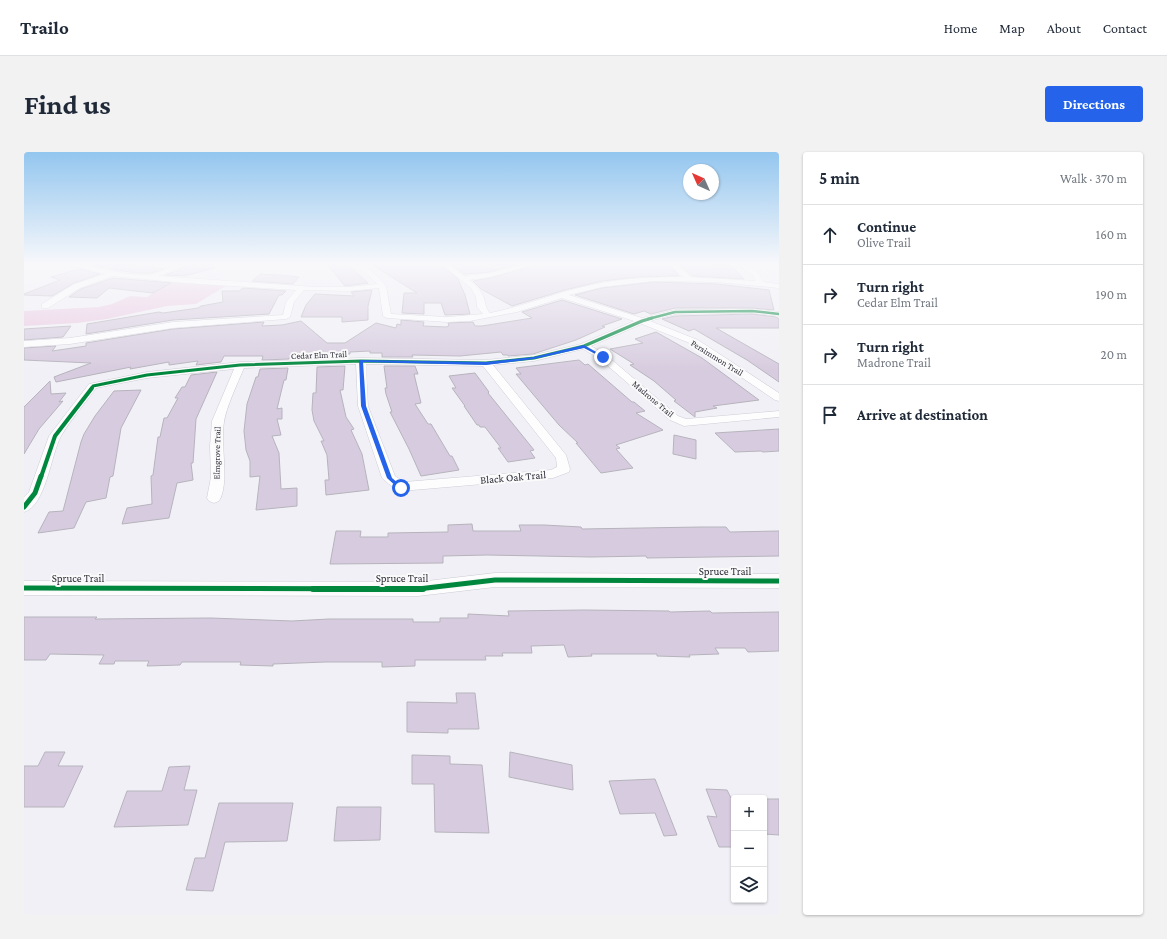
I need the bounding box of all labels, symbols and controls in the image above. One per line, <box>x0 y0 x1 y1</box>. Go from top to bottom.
text: Trailo <box>20 17 69 38</box>
text: Home <box>944 20 977 36</box>
text: Map <box>999 20 1025 36</box>
text: About <box>1047 20 1081 36</box>
text: Contact <box>1103 20 1147 36</box>
button: Directions <box>1045 86 1143 122</box>
text: Find us <box>24 89 111 120</box>
north arrow <box>683 164 719 200</box>
text: 5 min <box>819 169 860 188</box>
text: Walk · 370 m <box>1060 171 1127 186</box>
text: Continue <box>857 219 916 235</box>
icon: ahead <box>819 224 841 246</box>
text: 160 m <box>1096 227 1127 242</box>
text: Olive Trail <box>857 235 911 250</box>
text: Turn right <box>857 279 924 295</box>
icon: right <box>819 284 841 306</box>
text: 190 m <box>1096 287 1127 302</box>
text: Cedar Elm Trail <box>857 295 938 310</box>
street label: Persimmon Trail <box>689 338 745 378</box>
text: Turn right <box>857 339 924 355</box>
icon: right <box>819 344 841 366</box>
text: 20 m <box>1101 347 1127 362</box>
route end <box>594 348 612 366</box>
street label: Cedar Elm Trail <box>291 349 348 361</box>
text: Madrone Trail <box>857 355 931 370</box>
street label: Madrone Trail <box>630 379 676 420</box>
icon: arrive <box>819 404 841 426</box>
text: Arrive at destination <box>857 407 988 423</box>
street label: Elmgrove Trail <box>212 426 222 479</box>
street label: Black Oak Trail <box>480 468 547 486</box>
route start <box>392 479 410 497</box>
street label: Spruce Trail <box>699 565 751 578</box>
street label: Spruce Trail <box>52 572 104 585</box>
street label: Spruce Trail <box>376 572 428 585</box>
map controls <box>731 795 767 903</box>
button: + <box>731 795 767 831</box>
button: − <box>731 831 767 867</box>
button: layers <box>731 867 767 903</box>

